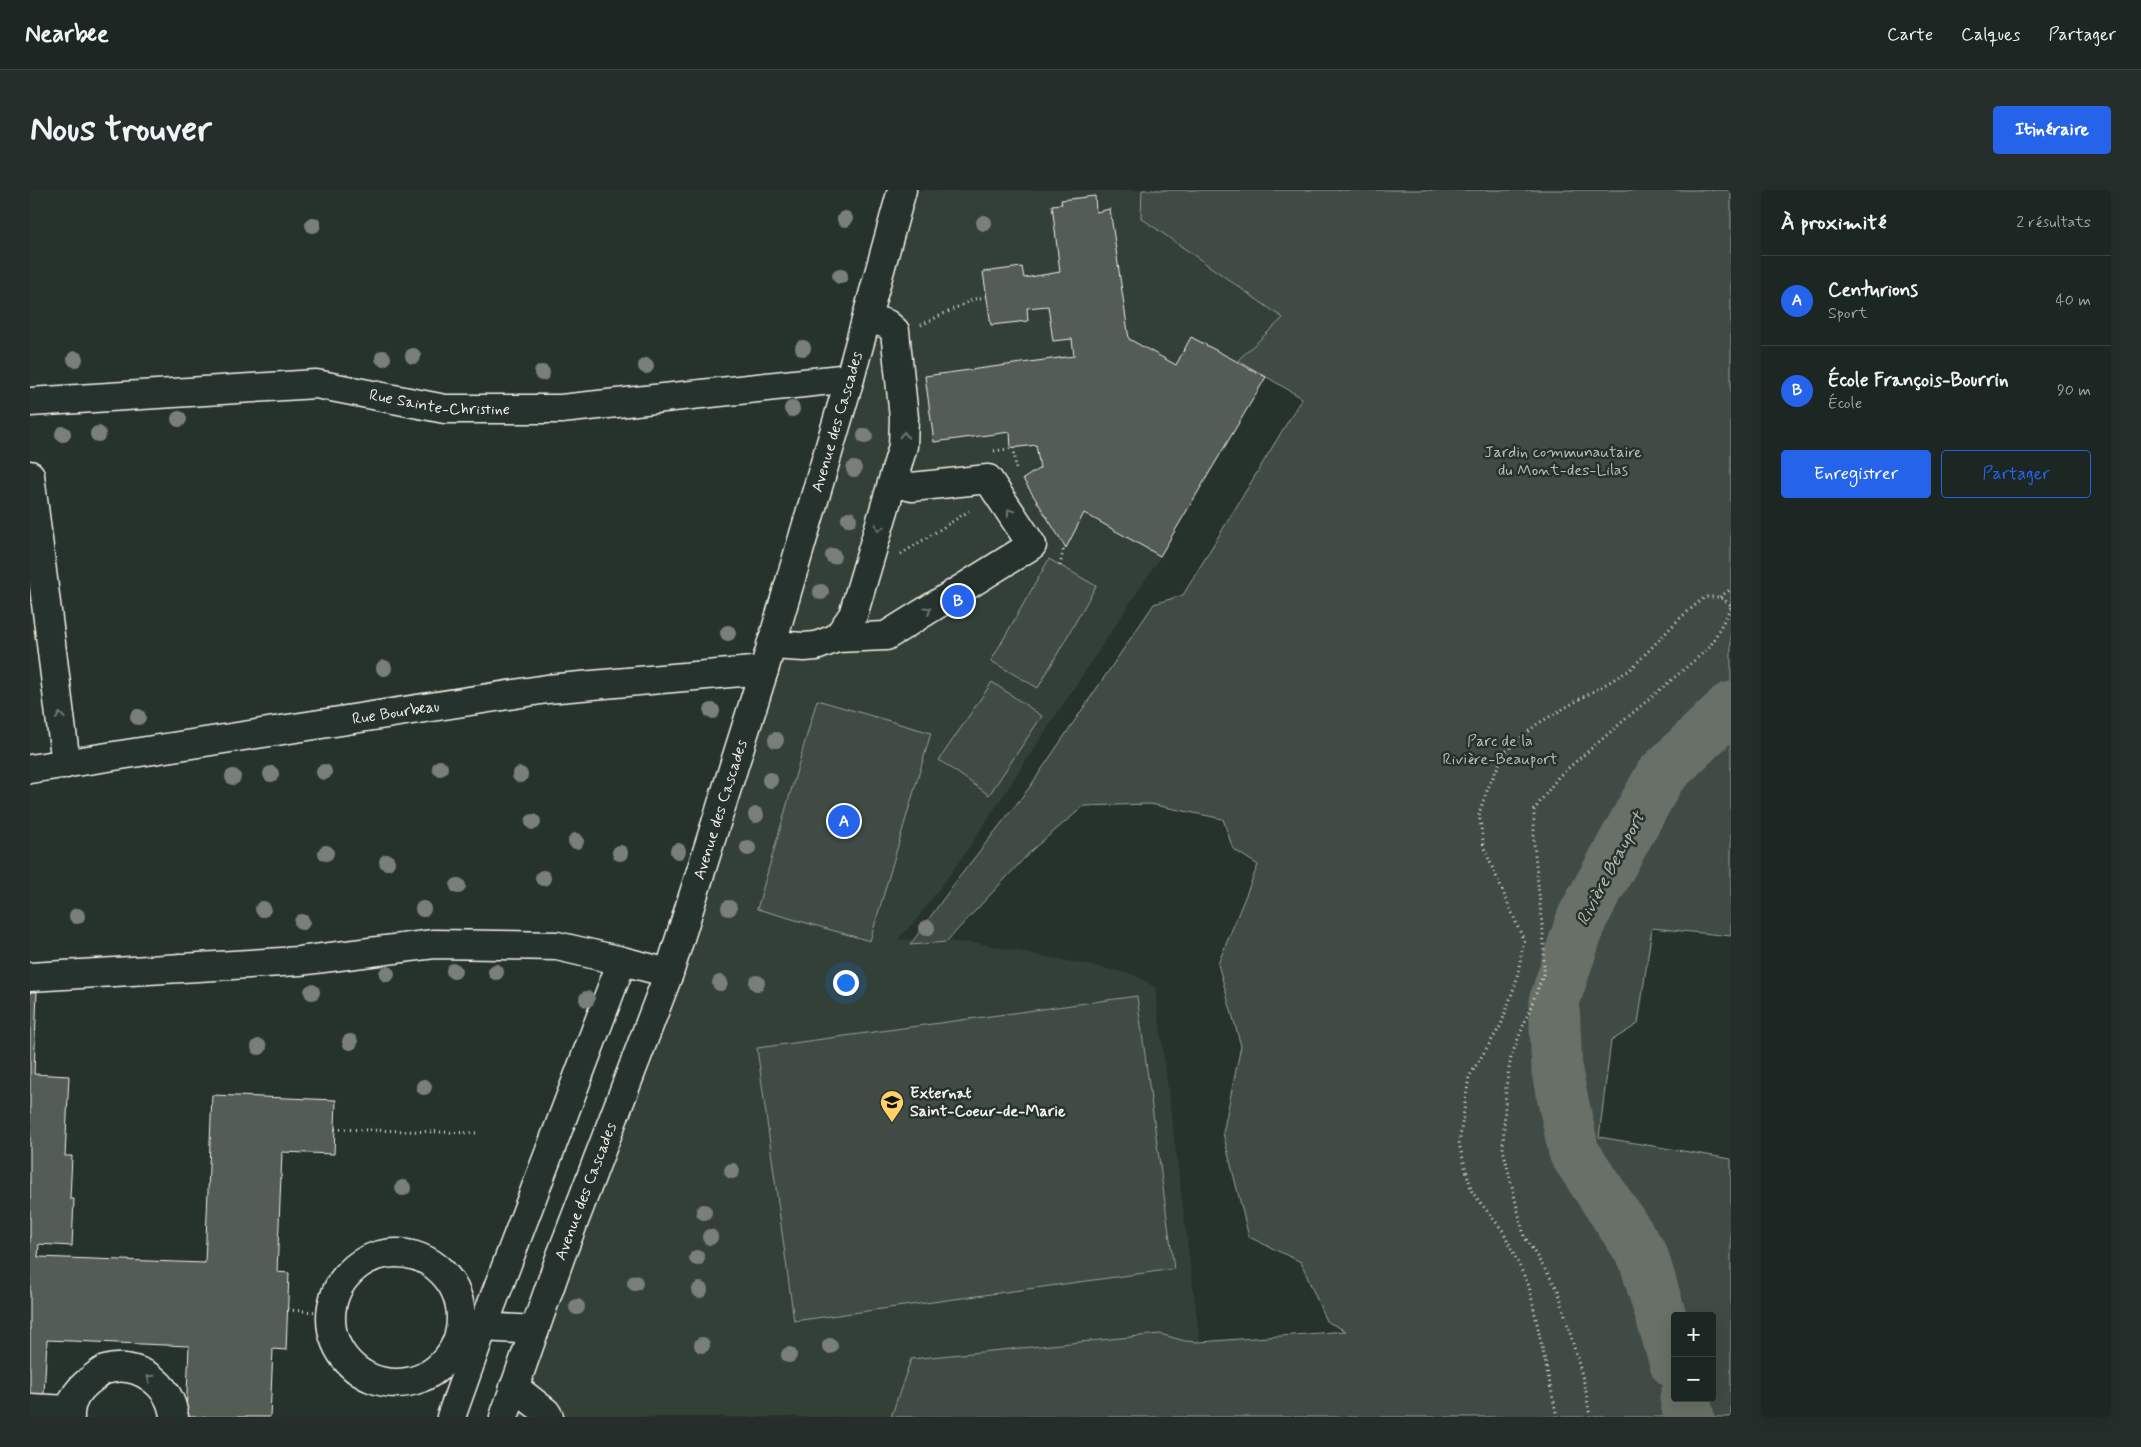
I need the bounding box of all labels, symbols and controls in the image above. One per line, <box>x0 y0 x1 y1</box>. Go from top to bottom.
text: Nearbee <box>25 19 109 50</box>
text: Carte <box>1887 23 1933 47</box>
text: Calques <box>1961 23 2020 47</box>
text: Partager <box>2048 23 2116 47</box>
button: Itinéraire <box>1993 106 2111 154</box>
text: Nous trouver <box>30 107 212 153</box>
text: À proximité <box>1781 209 1887 237</box>
text: 2 résultats <box>2016 212 2091 233</box>
text: Centurions <box>1828 278 1918 303</box>
text: A <box>1792 290 1802 311</box>
text: 40 m <box>2055 290 2091 311</box>
text: Sport <box>1828 303 1868 324</box>
street label: Avenue des Cascades <box>806 349 867 495</box>
text: École François-Bourrin <box>1828 368 2009 393</box>
text: B <box>1792 380 1802 401</box>
text: 90 m <box>2057 380 2091 401</box>
street label: Rue Sainte-Christine <box>368 384 510 420</box>
text: École <box>1828 393 1862 414</box>
one-way arrow <box>899 430 910 438</box>
park label: Jardin communautaire du Mont-des-Lilas <box>1484 442 1642 481</box>
button: Enregistrer <box>1781 450 1931 498</box>
button: Partager <box>1941 450 2091 498</box>
one-way arrow <box>1006 508 1016 517</box>
one-way arrow <box>874 524 884 532</box>
pin: B <box>942 582 974 620</box>
one-way arrow <box>922 607 931 616</box>
street label: Rue Bourbeau <box>351 695 441 730</box>
one-way arrow <box>55 712 66 720</box>
park label: Parc de la Rivière-Beauport <box>1443 731 1558 770</box>
street label: Avenue des Cascades <box>688 737 752 882</box>
pin: A <box>828 802 860 840</box>
water label: Rivière Beauport <box>1571 806 1652 930</box>
your location <box>833 970 859 996</box>
place label: Externat Saint-Coeur-de-Marie <box>910 1083 1066 1122</box>
school or university icon: Externat Saint-Coeur-de-Marie <box>879 1089 905 1123</box>
street label: Avenue des Cascades <box>550 1119 621 1263</box>
map controls <box>1671 1312 1716 1402</box>
button: + <box>1671 1312 1716 1357</box>
button: − <box>1671 1357 1716 1402</box>
one-way arrow <box>146 1374 155 1384</box>

